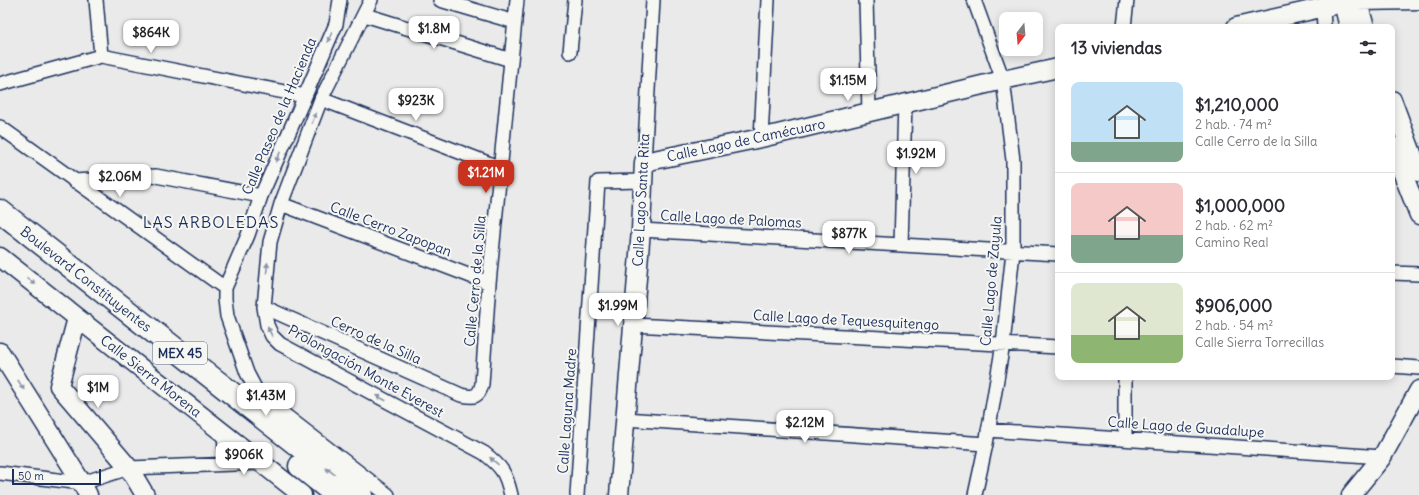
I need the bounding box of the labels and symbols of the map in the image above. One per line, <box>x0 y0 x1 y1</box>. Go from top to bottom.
north arrow <box>999 12 1043 56</box>
pin: $1.8M <box>406 16 462 50</box>
pin: $864K <box>123 20 179 54</box>
one-way arrow <box>327 32 333 43</box>
street label: Calle Paseo de la Hacienda <box>238 35 320 197</box>
pin: $1.15M <box>815 68 881 102</box>
pin: $923K <box>388 88 444 122</box>
one-way arrow <box>312 112 318 124</box>
street label: Calle Lago de Camécuaro <box>665 114 827 166</box>
street label: Calle Lago Santa Rita <box>629 133 653 267</box>
pin: $1.92M <box>883 141 949 175</box>
one-way arrow <box>275 151 281 162</box>
pin: $1.21M <box>453 160 519 194</box>
pin: $2.06M <box>87 164 153 198</box>
street label: Calle Cerro Zapopan <box>328 198 454 260</box>
street label: Calle Lago de Palomas <box>660 206 802 232</box>
district label: LAS ARBOLEDAS <box>143 212 279 232</box>
street label: Calle Cerro de la Silla <box>460 215 490 347</box>
street label: Calle Lago de Zayula <box>976 215 1006 347</box>
pin: $877K <box>821 221 877 255</box>
street label: Boulevard Constituyentes <box>17 222 155 336</box>
one-way arrow <box>264 262 271 274</box>
one-way arrow <box>25 277 36 285</box>
pin: $1.99M <box>585 293 651 327</box>
street label: Calle Lago de Tequesquitengo <box>752 306 940 334</box>
street label: Cerro de la Silla <box>328 312 424 368</box>
street label: Prolongación Monte Everest <box>285 321 447 421</box>
one-way arrow <box>267 326 274 338</box>
street label: Calle Sierra Morena <box>97 331 205 421</box>
road number: MEX 45 <box>153 342 207 364</box>
street label: Calle Laguna Madre <box>554 348 580 474</box>
pin: $1M <box>79 375 117 409</box>
one-way arrow <box>17 379 24 391</box>
pin: $1.43M <box>233 383 299 417</box>
one-way arrow <box>375 394 387 401</box>
pin: $2.12M <box>772 410 838 444</box>
street label: Calle Lago de Guadalupe <box>1107 413 1265 441</box>
pin: $906K <box>216 442 272 476</box>
one-way arrow <box>489 457 499 466</box>
scale bar <box>12 467 101 486</box>
one-way arrow <box>325 467 336 475</box>

